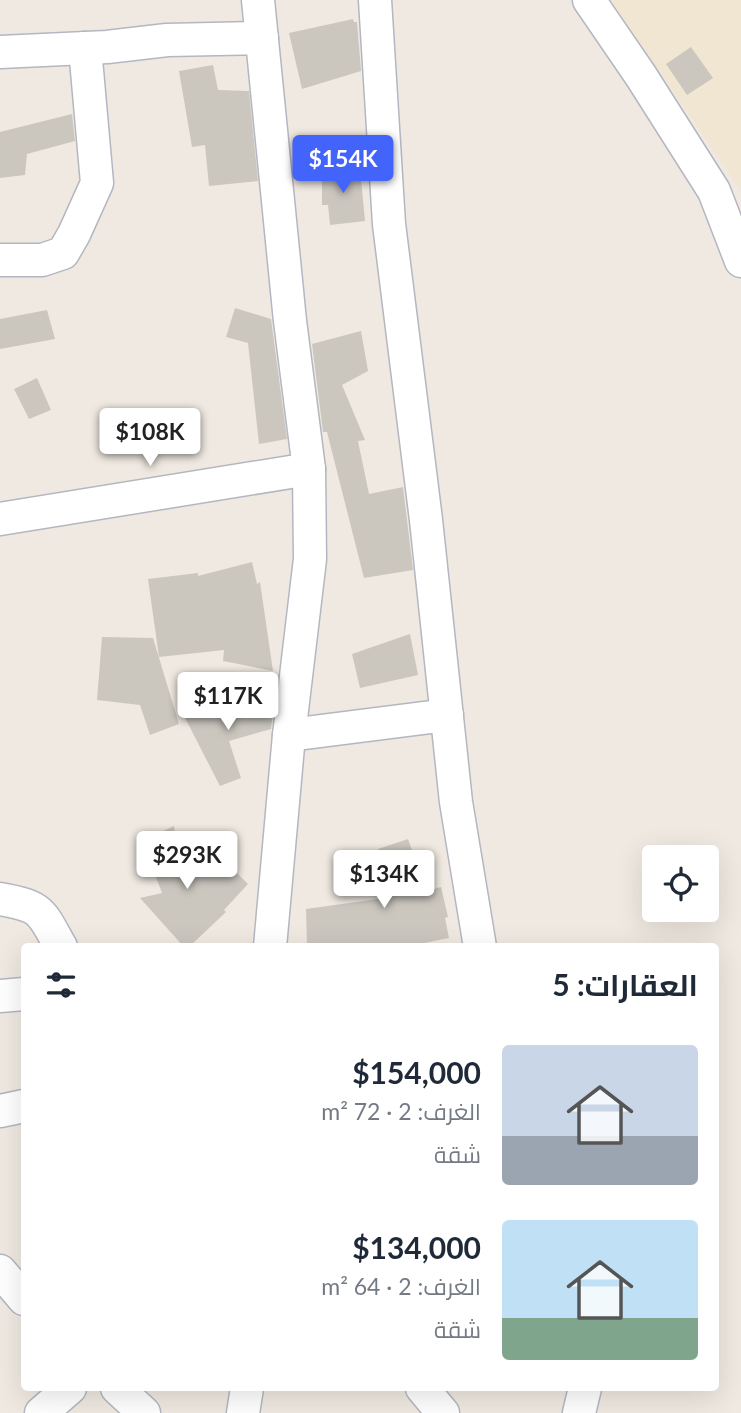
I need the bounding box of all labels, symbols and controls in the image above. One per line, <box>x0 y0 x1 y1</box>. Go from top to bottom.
pin: $154K <box>294 136 392 195</box>
text: $154K <box>308 144 378 172</box>
pin: $108K <box>101 408 199 468</box>
text: $108K <box>115 417 185 445</box>
pin: $117K <box>179 672 277 732</box>
text: $117K <box>193 681 263 709</box>
pin: $293K <box>138 832 236 891</box>
text: $293K <box>152 840 222 868</box>
map controls <box>642 845 719 922</box>
button: locate <box>642 845 719 922</box>
pin: $134K <box>335 850 433 910</box>
text: $134K <box>349 859 419 887</box>
icon: filters <box>42 966 80 1004</box>
text: العقارات: 5 <box>552 966 698 1002</box>
text: $154,000 <box>352 1054 481 1090</box>
icon: home <box>558 1073 642 1157</box>
text: الغرف: 2 · 72 m² <box>321 1097 481 1125</box>
text: شقة <box>434 1140 481 1168</box>
text: $134,000 <box>352 1229 481 1265</box>
icon: home <box>558 1248 642 1332</box>
text: الغرف: 2 · 64 m² <box>321 1272 481 1300</box>
text: شقة <box>434 1315 481 1343</box>

